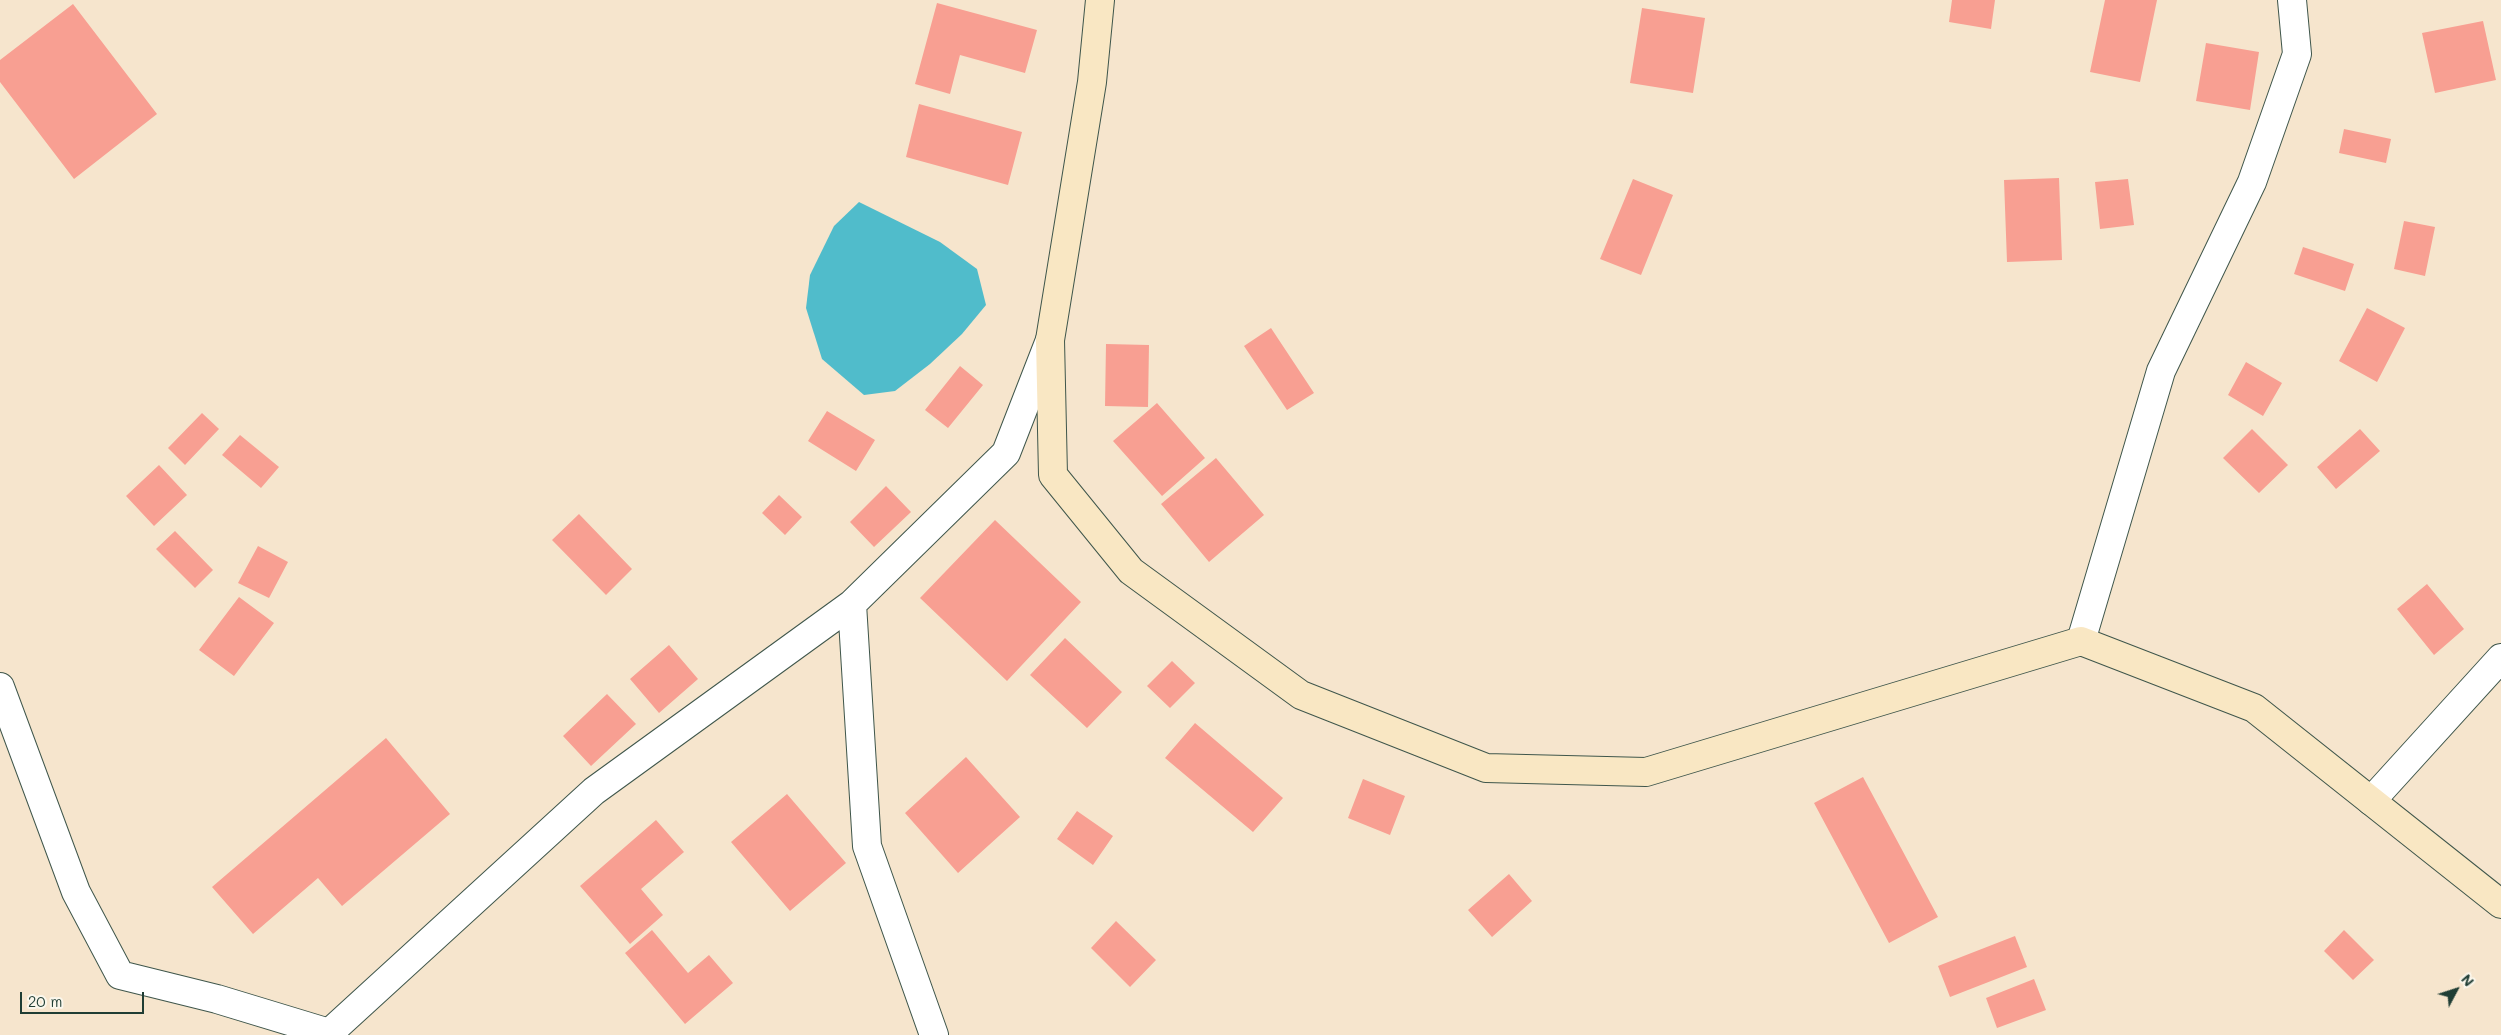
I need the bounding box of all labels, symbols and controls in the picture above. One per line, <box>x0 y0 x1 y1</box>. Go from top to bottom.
north arrow <box>2431 965 2481 1015</box>
text: N <box>2457 970 2479 990</box>
scale bar <box>22 982 146 1014</box>
text: 20 m <box>28 991 62 1011</box>

